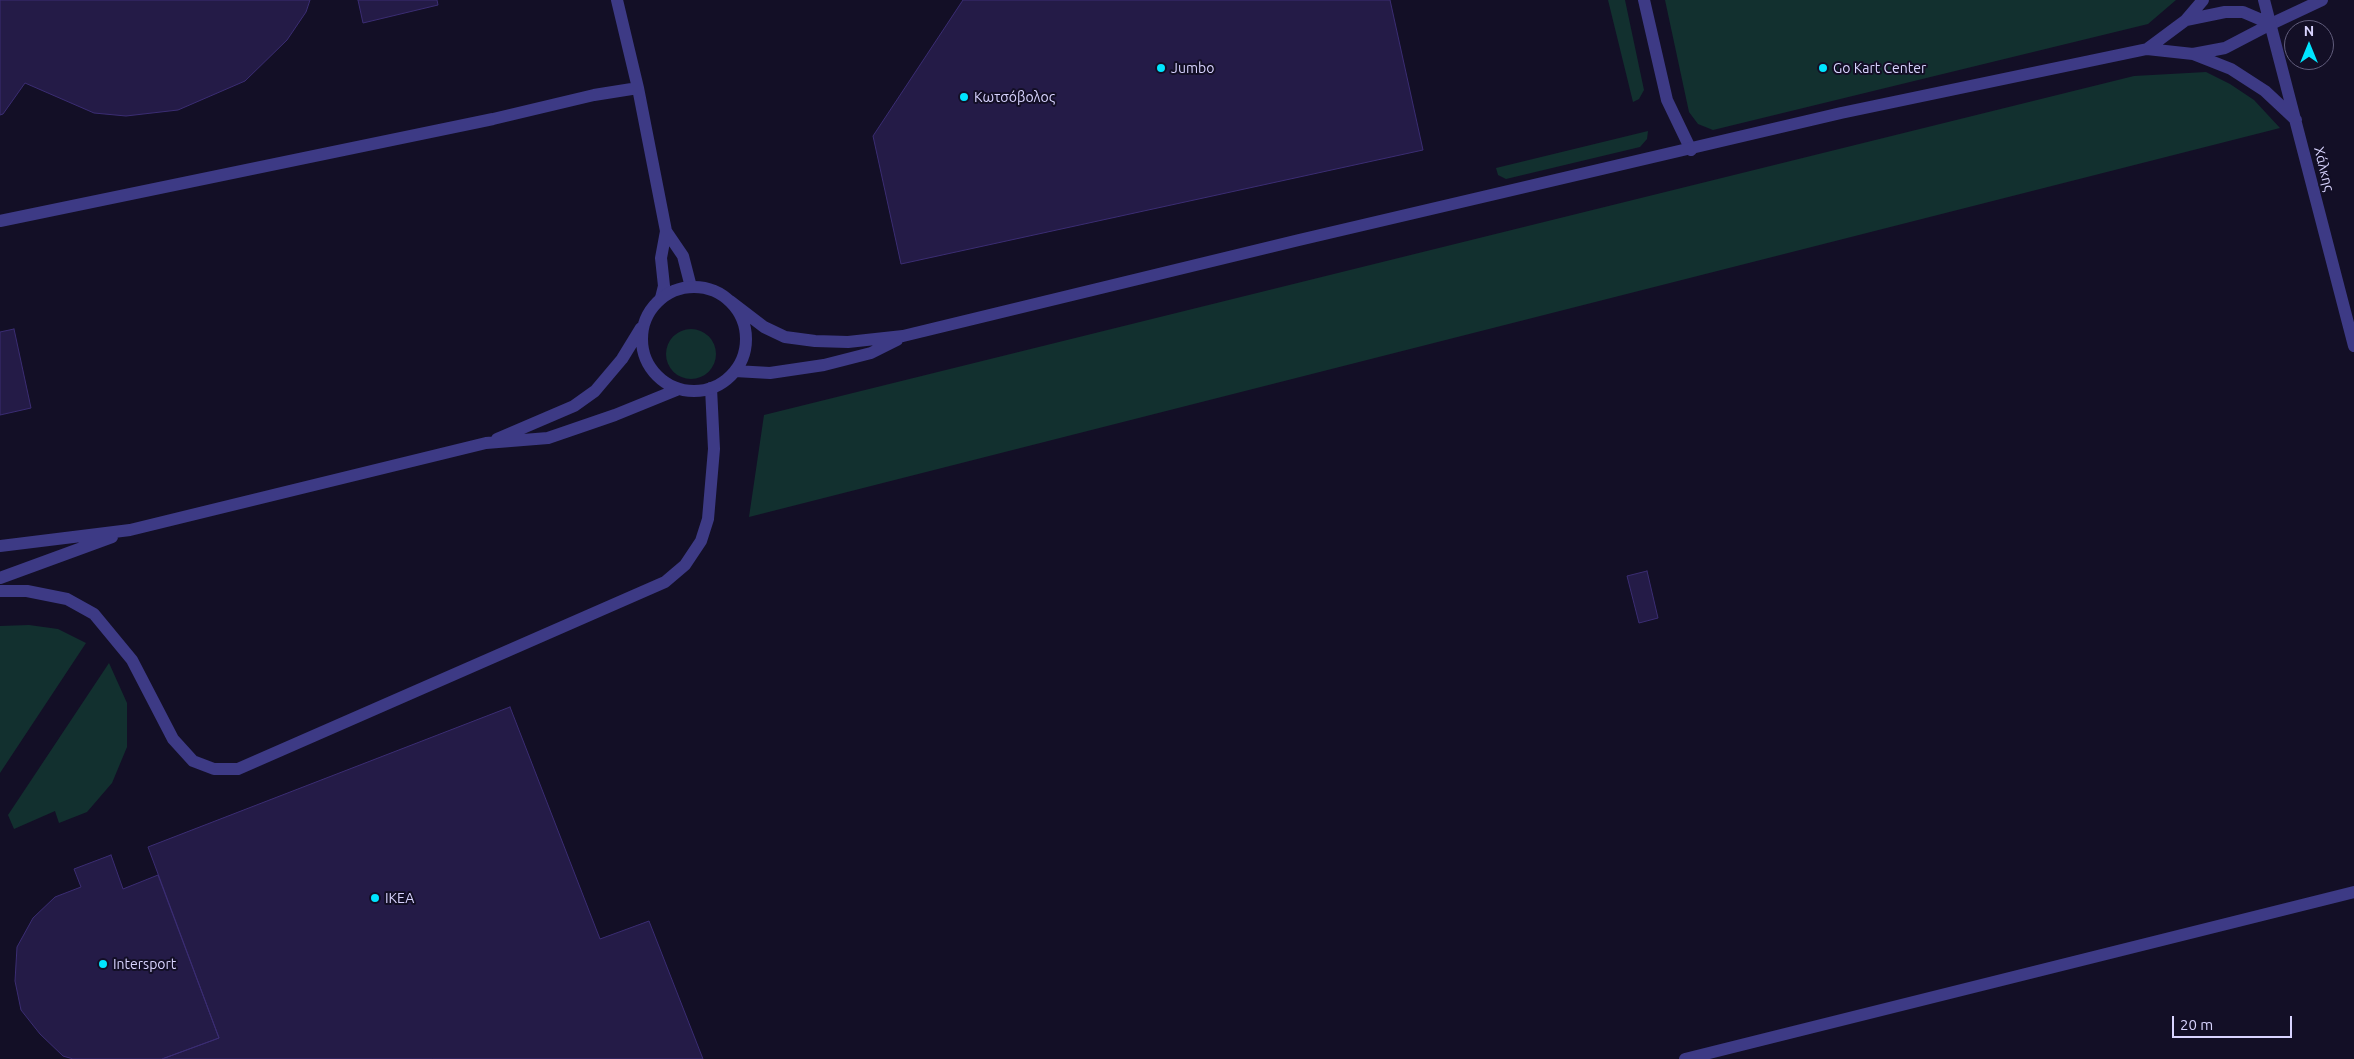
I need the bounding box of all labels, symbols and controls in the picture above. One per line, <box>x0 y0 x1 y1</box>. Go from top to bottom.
north arrow <box>2284 20 2334 70</box>
text: N <box>2304 23 2314 39</box>
place label: Jumbo <box>1171 60 1214 76</box>
place label: Go Kart Center <box>1833 60 1926 76</box>
marker: Jumbo <box>1155 62 1167 74</box>
marker: Go Kart Center <box>1817 62 1829 74</box>
place label: Κωτσόβολος <box>974 89 1055 105</box>
marker: Κωτσόβολος <box>958 91 970 103</box>
street label: Χάλκης <box>2310 145 2338 193</box>
place label: ΙΚΕΑ <box>385 890 414 906</box>
marker: ΙΚΕΑ <box>369 892 381 904</box>
place label: Intersport <box>113 956 176 972</box>
marker: Intersport <box>97 958 109 970</box>
scale bar <box>2174 1006 2294 1038</box>
text: 20 m <box>2180 1016 2213 1033</box>

